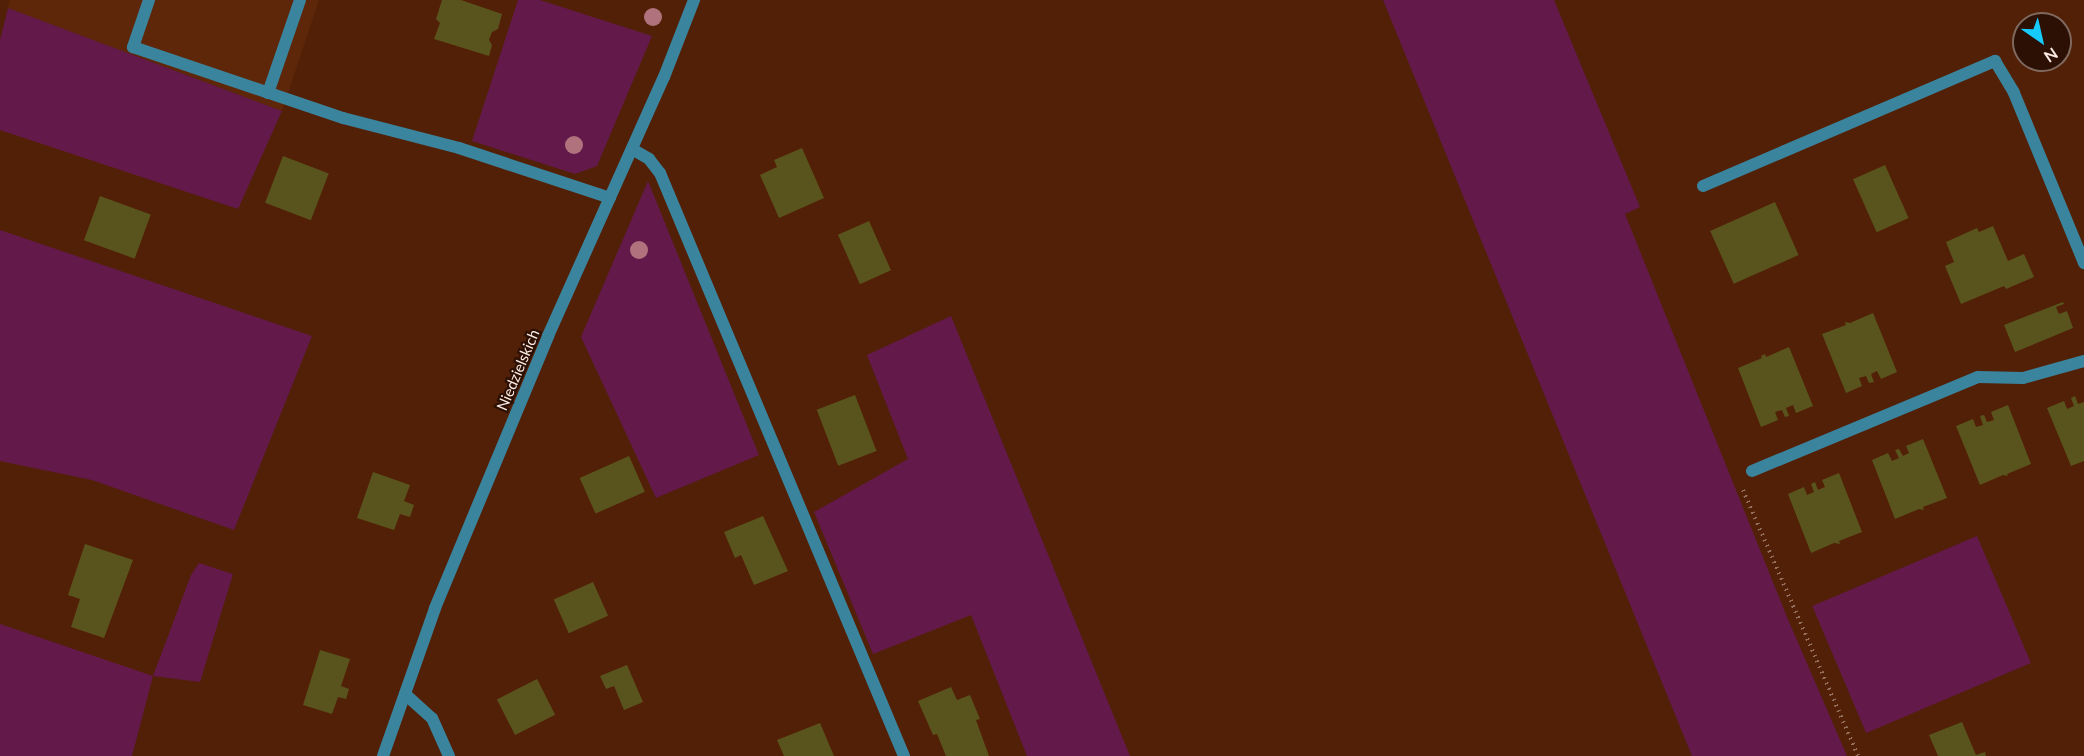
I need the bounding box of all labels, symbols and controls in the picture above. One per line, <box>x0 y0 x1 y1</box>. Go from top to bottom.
north arrow <box>2012 12 2072 72</box>
text: N <box>2041 44 2062 67</box>
street label: Niedzielskich <box>493 327 543 413</box>

